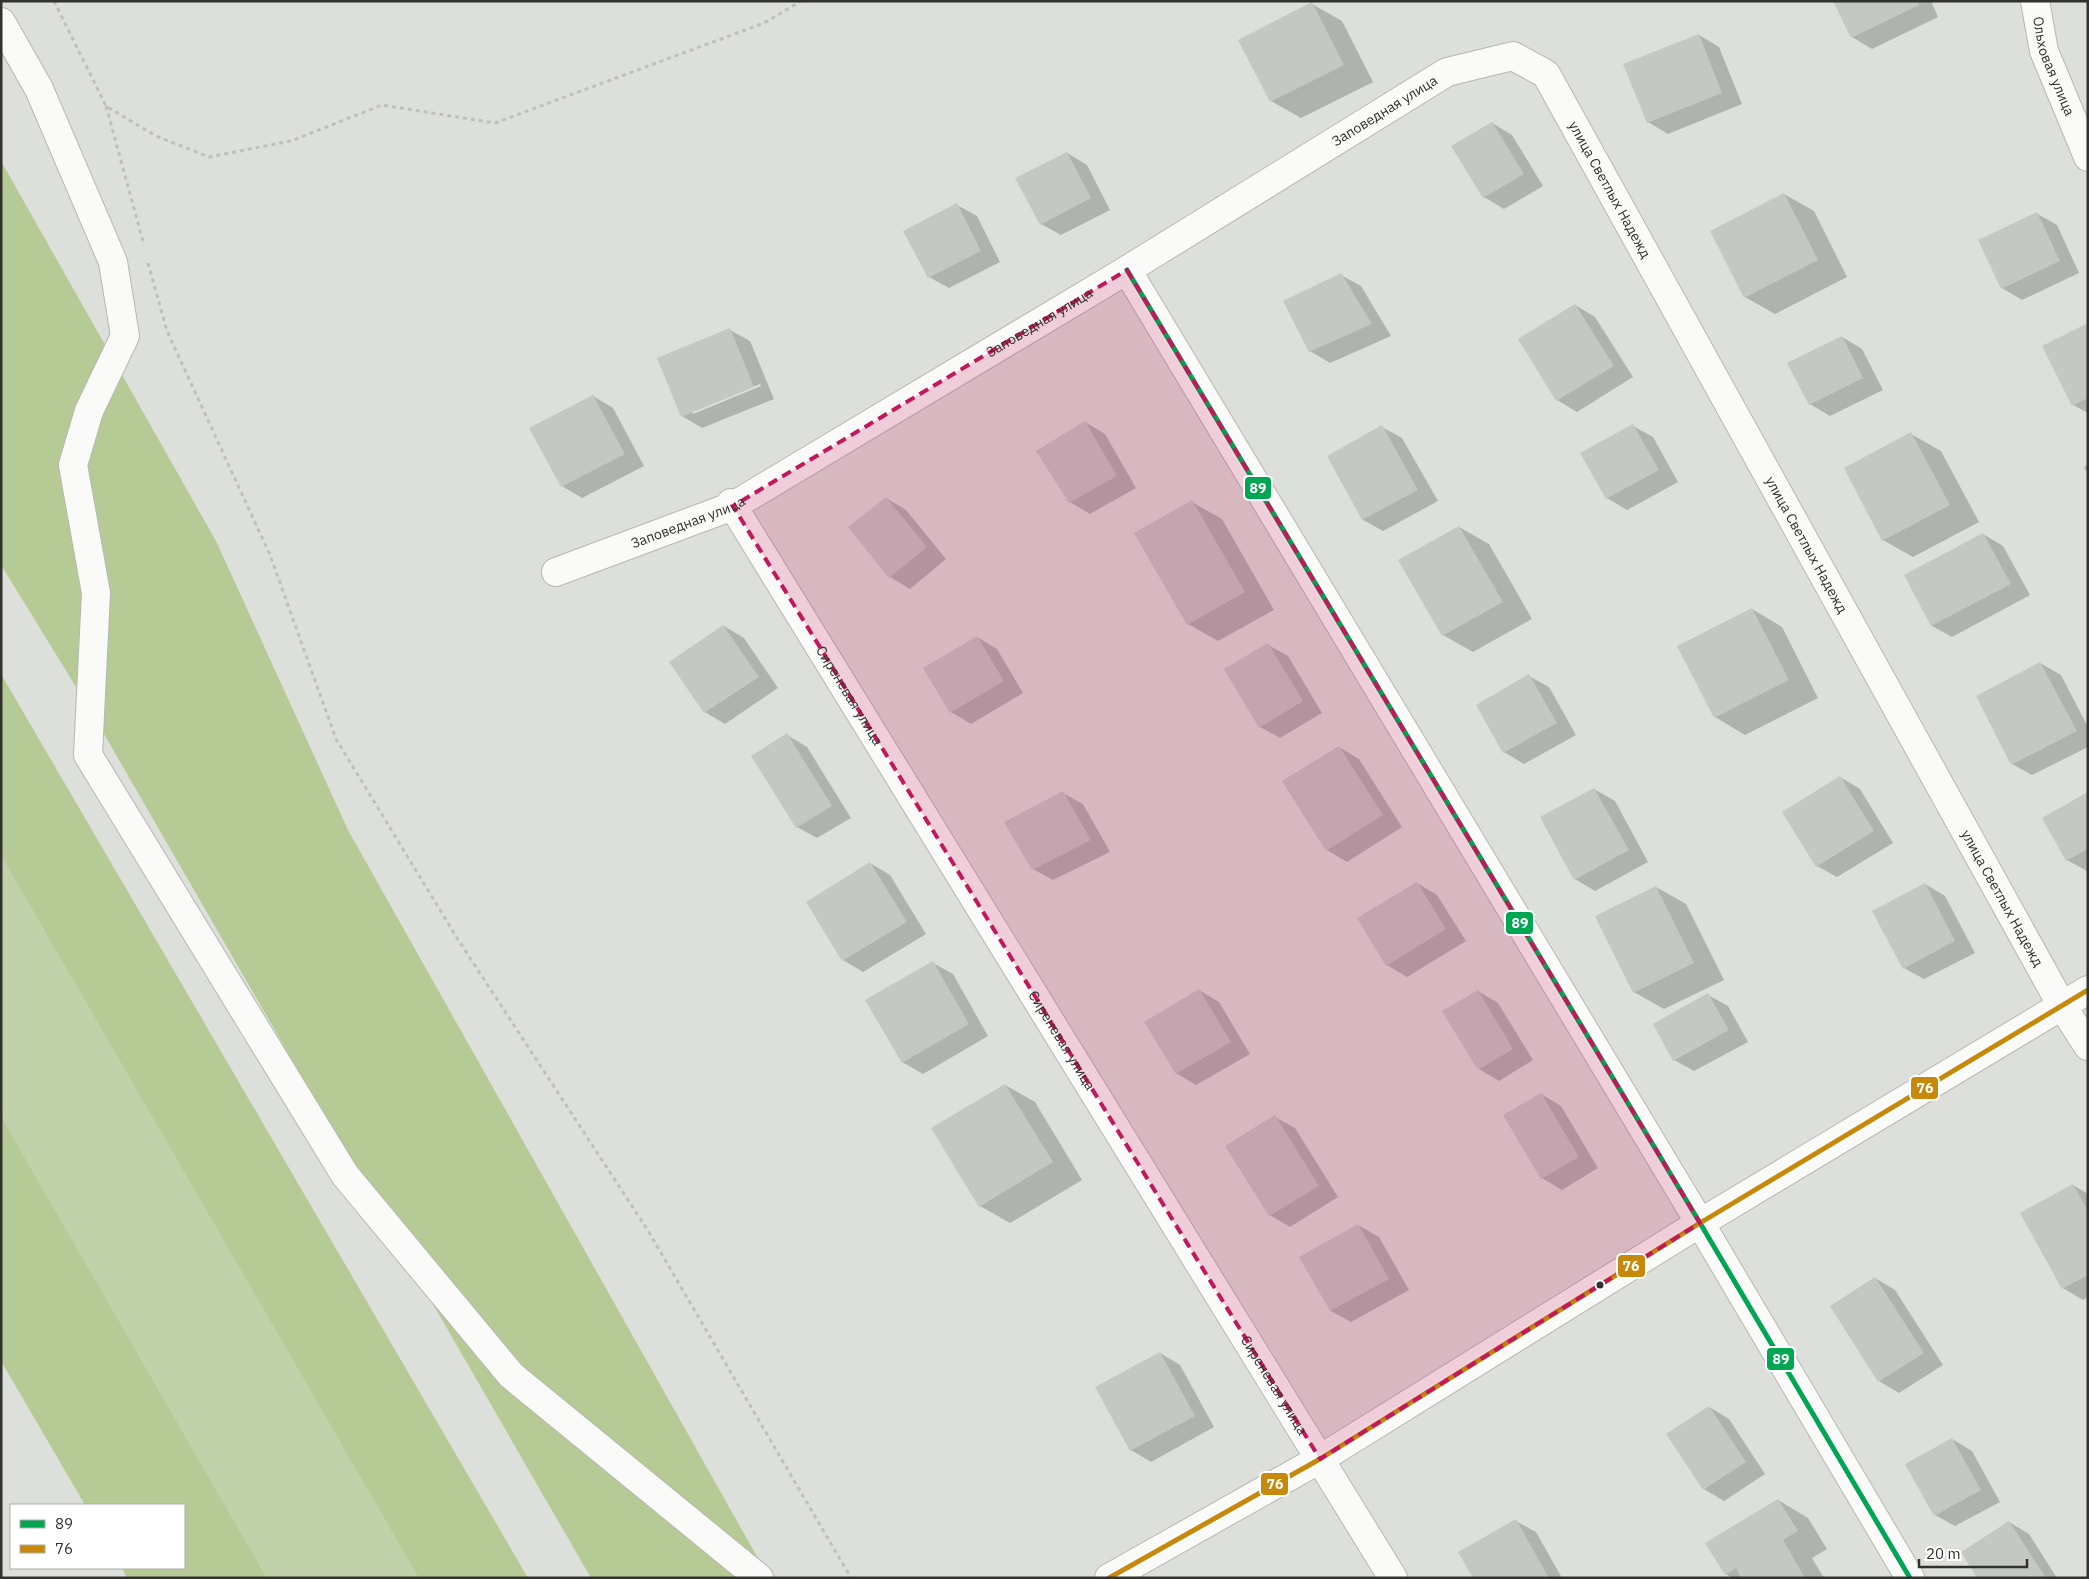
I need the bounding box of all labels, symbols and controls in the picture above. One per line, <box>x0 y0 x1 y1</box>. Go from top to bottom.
street label: Ольховая улица <box>2029 15 2079 119</box>
street label: Заповедная улица <box>1328 71 1441 150</box>
street label: улица Светлых Надежд <box>1565 118 1655 261</box>
street label: Заповедная улица <box>983 283 1096 361</box>
street label: улица Светлых Надежд <box>1761 473 1852 616</box>
line badge: 89 <box>1244 476 1272 500</box>
text: 89 <box>1250 479 1266 497</box>
street label: Заповедная улица <box>628 492 749 552</box>
street label: Сиреневая улица <box>812 642 887 749</box>
street label: улица Светлых Надежд <box>1957 826 2047 970</box>
line badge: 89 <box>1505 911 1534 935</box>
text: 89 <box>1512 914 1528 932</box>
street label: Сиреневая улица <box>1024 987 1100 1094</box>
line badge: 76 <box>1910 1076 1939 1100</box>
text: 76 <box>1917 1079 1933 1097</box>
line badge: 76 <box>1617 1254 1646 1278</box>
text: 76 <box>1623 1257 1639 1275</box>
unlabelled marker <box>1595 1280 1605 1290</box>
street label: Сиреневая улица <box>1237 1332 1312 1439</box>
line badge: 89 <box>1766 1347 1795 1371</box>
text: 89 <box>1773 1350 1789 1368</box>
line badge: 76 <box>1260 1472 1289 1496</box>
text: 76 <box>1267 1475 1283 1493</box>
legend <box>10 1504 185 1569</box>
text: 89 <box>55 1514 73 1533</box>
scale bar <box>1919 1536 2026 1568</box>
text: 76 <box>55 1539 73 1558</box>
text: 20 m <box>1926 1544 1961 1563</box>

